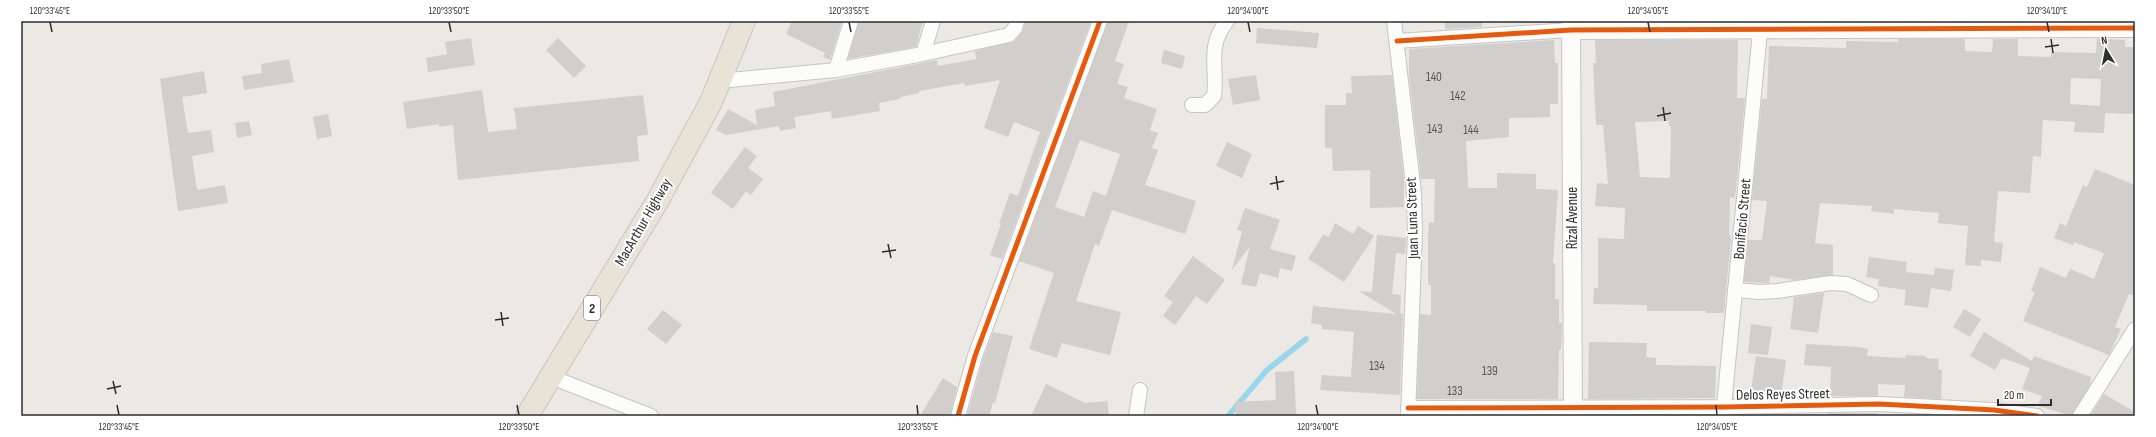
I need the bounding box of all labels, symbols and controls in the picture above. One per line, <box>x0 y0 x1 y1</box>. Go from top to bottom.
text: 120°33'45"E <box>30 5 70 17</box>
text: 120°33'50"E <box>429 5 469 17</box>
text: 120°33'55"E <box>829 5 869 17</box>
text: 120°34'00"E <box>1227 5 1269 17</box>
text: 120°34'05"E <box>1628 5 1668 17</box>
text: 120°34'10"E <box>2027 5 2067 17</box>
north arrow <box>2086 30 2126 70</box>
text: N <box>2100 34 2108 48</box>
house number: 140 <box>1426 69 1442 85</box>
house number: 142 <box>1450 88 1466 104</box>
house number: 143 <box>1427 121 1443 137</box>
house number: 144 <box>1463 122 1479 138</box>
street label: MacArthur Highway <box>611 175 676 270</box>
street label: Juan Luna Street <box>1402 176 1423 260</box>
street label: Bonifacio Street <box>1729 177 1756 260</box>
street label: Rizal Avenue <box>1563 187 1582 249</box>
road number: 2 <box>584 296 600 320</box>
house number: 134 <box>1369 358 1385 374</box>
house number: 139 <box>1482 363 1498 379</box>
scale bar <box>1998 381 2051 407</box>
house number: 133 <box>1447 383 1463 399</box>
street label: Delos Reyes Street <box>1736 384 1831 405</box>
text: 20 m <box>2004 388 2024 403</box>
text: 120°33'45"E <box>99 421 139 433</box>
text: 120°33'50"E <box>499 421 539 433</box>
text: 120°33'55"E <box>898 421 938 433</box>
text: 120°34'00"E <box>1297 421 1339 433</box>
text: 120°34'05"E <box>1697 421 1737 433</box>

